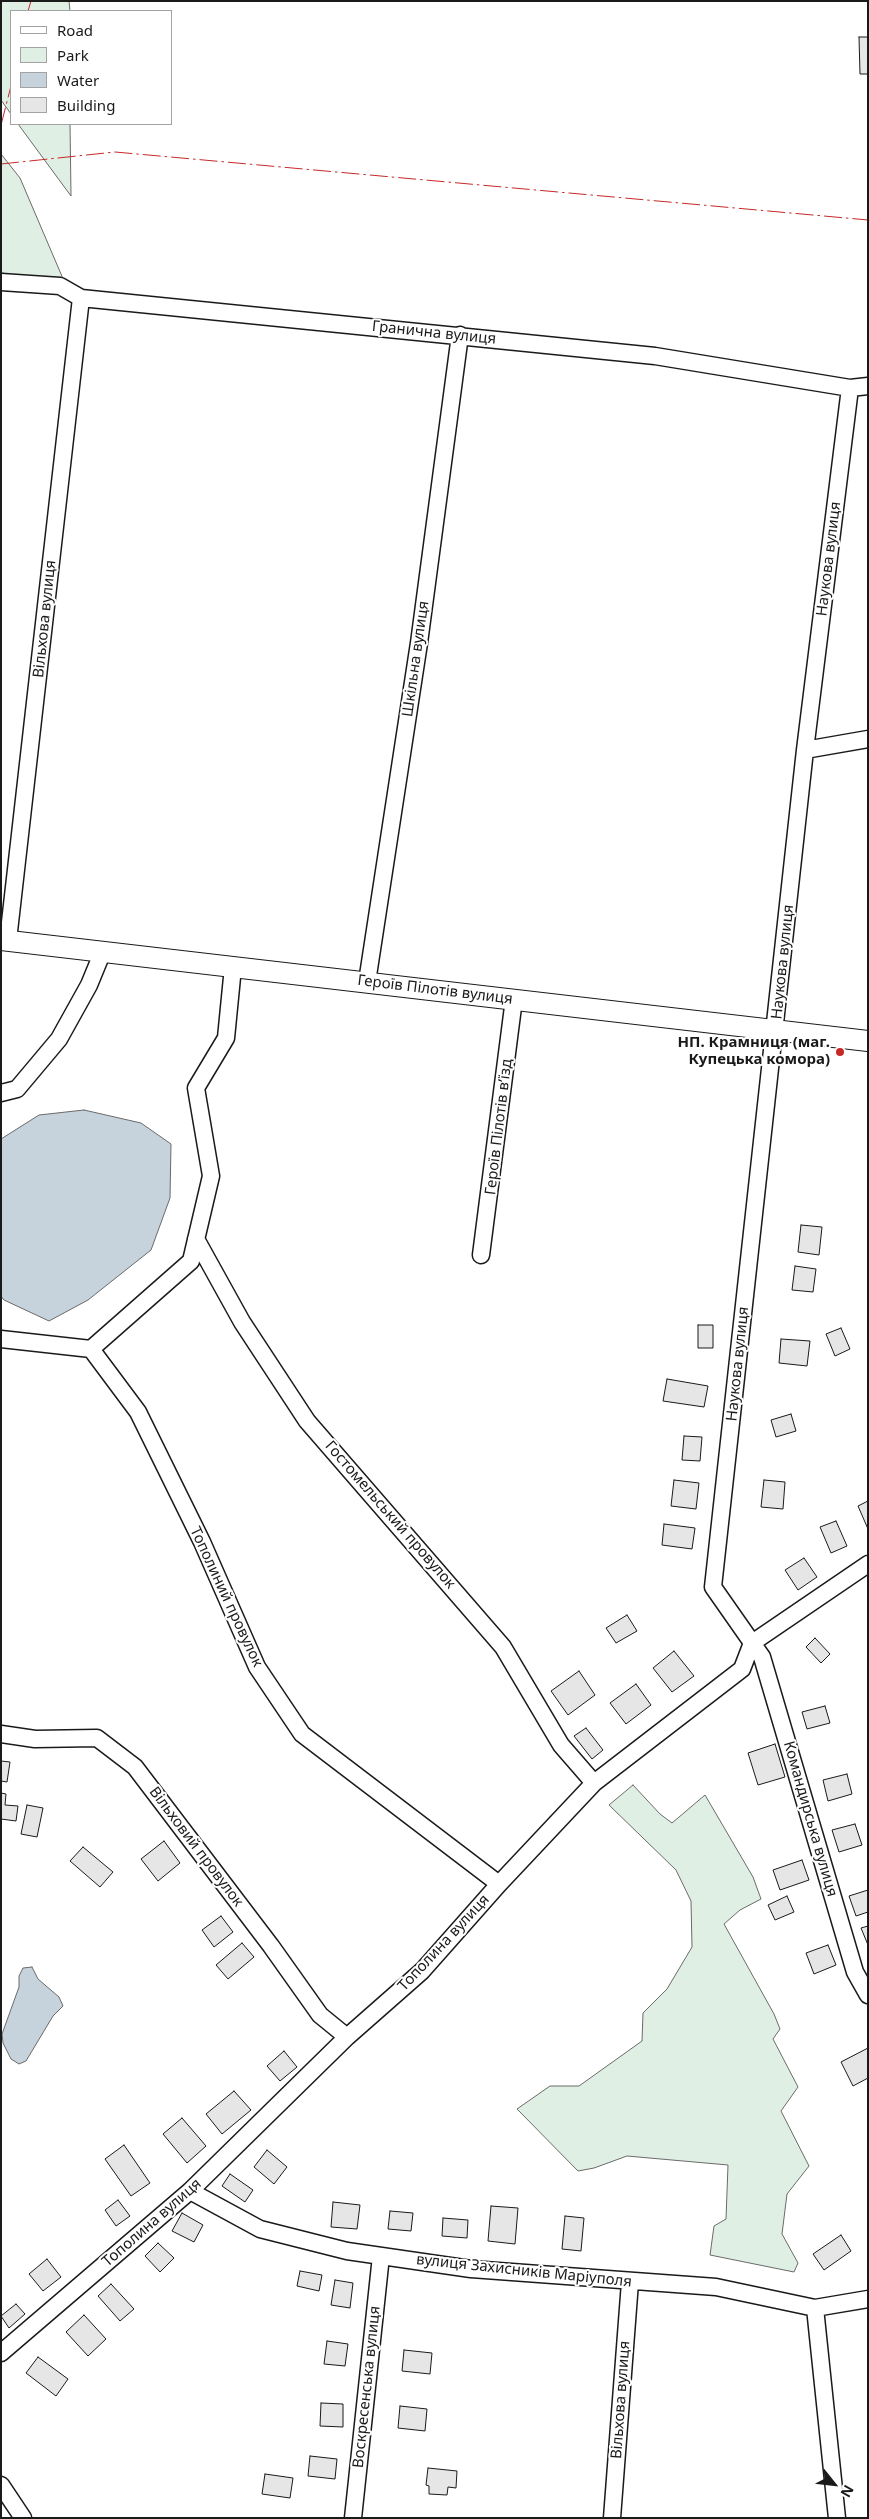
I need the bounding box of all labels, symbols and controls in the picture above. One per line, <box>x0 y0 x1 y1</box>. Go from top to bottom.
legend <box>10 10 172 125</box>
text: Road <box>57 20 93 40</box>
text: Park <box>57 45 89 65</box>
text: Water <box>57 70 99 90</box>
text: Building <box>57 95 115 115</box>
street label: Гранична вулиця <box>371 318 497 348</box>
street label: Наукова вулиця <box>813 501 845 617</box>
street label: Вільхова вулиця <box>30 559 60 679</box>
street label: Шкільна вулиця <box>399 600 433 718</box>
street label: Наукова вулиця <box>768 904 798 1020</box>
street label: Героїв Пілотів вулиця <box>356 972 514 1008</box>
place label: НП. Крамниця (маг. Купецька комора) <box>677 1034 830 1069</box>
marker: НП. Крамниця (маг. Купецька комора) <box>834 1046 846 1058</box>
street label: Героїв Пілотів в’їзд <box>482 1058 516 1196</box>
street label: Наукова вулиця <box>723 1306 753 1422</box>
street label: Гостомельський провулок <box>321 1437 459 1593</box>
street label: Тополиний провулок <box>186 1524 266 1670</box>
street label: Командирська вулиця <box>779 1739 841 1899</box>
street label: Вільховий провулок <box>145 1783 247 1911</box>
street label: Тополина вулиця <box>395 1891 493 1995</box>
street label: Тополина вулиця <box>99 2175 205 2271</box>
street label: вулиця Захисників Маріуполя <box>415 2251 633 2291</box>
street label: Воскресенська вулиця <box>350 2305 384 2469</box>
street label: Вільхова вулиця <box>608 2340 634 2460</box>
north arrow <box>809 2459 859 2509</box>
text: N <box>836 2482 859 2501</box>

